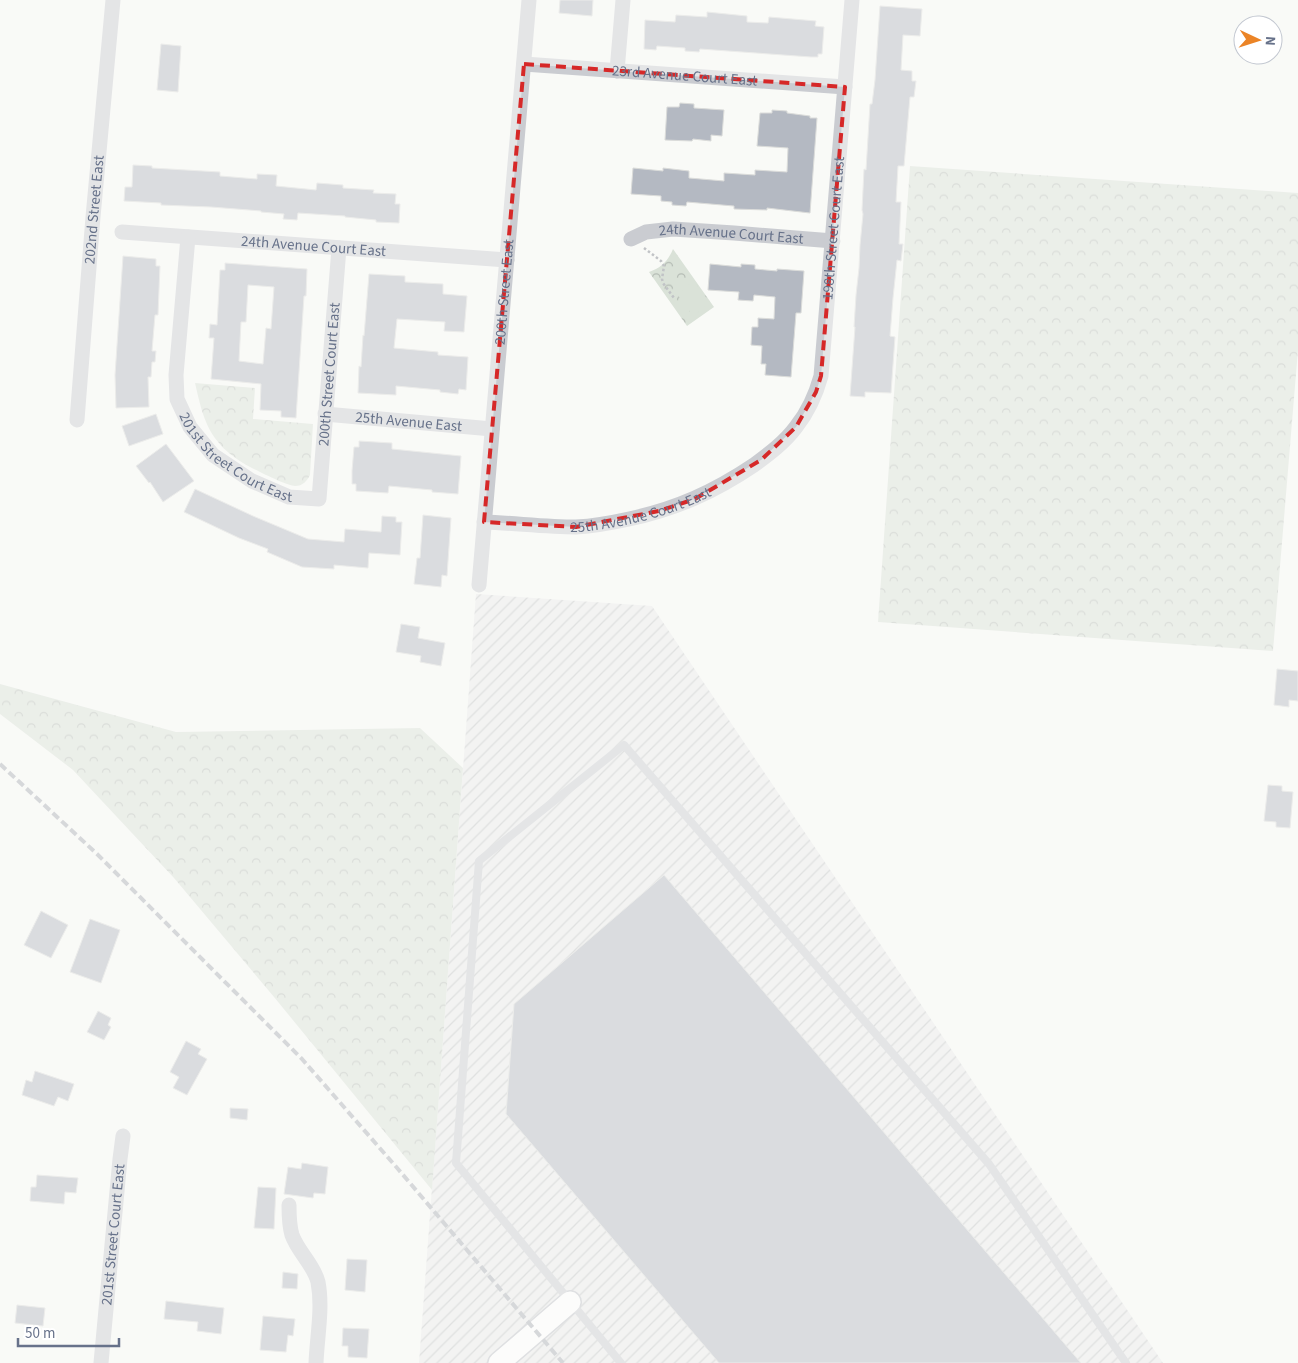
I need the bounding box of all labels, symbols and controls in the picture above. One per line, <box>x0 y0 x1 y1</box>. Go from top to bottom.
north arrow <box>1233 15 1283 65</box>
text: N <box>1260 35 1280 46</box>
street label: 23rd Avenue Court East <box>611 60 758 92</box>
street label: 202nd Street East <box>79 154 110 265</box>
street label: 198th Street Court East <box>817 156 850 301</box>
street label: 24th Avenue Court East <box>658 219 804 250</box>
street label: 24th Avenue Court East <box>240 231 387 262</box>
street label: 200th Street East <box>490 238 520 346</box>
street label: 200th Street Court East <box>313 302 346 447</box>
street label: 25th Avenue East <box>354 407 463 437</box>
street label: 201st Street Court East <box>174 409 293 508</box>
street label: 25th Avenue Court East <box>570 482 715 538</box>
street label: 201st Street Court East <box>96 1163 130 1306</box>
scale bar <box>18 1316 119 1348</box>
text: 50 m <box>25 1323 55 1344</box>

